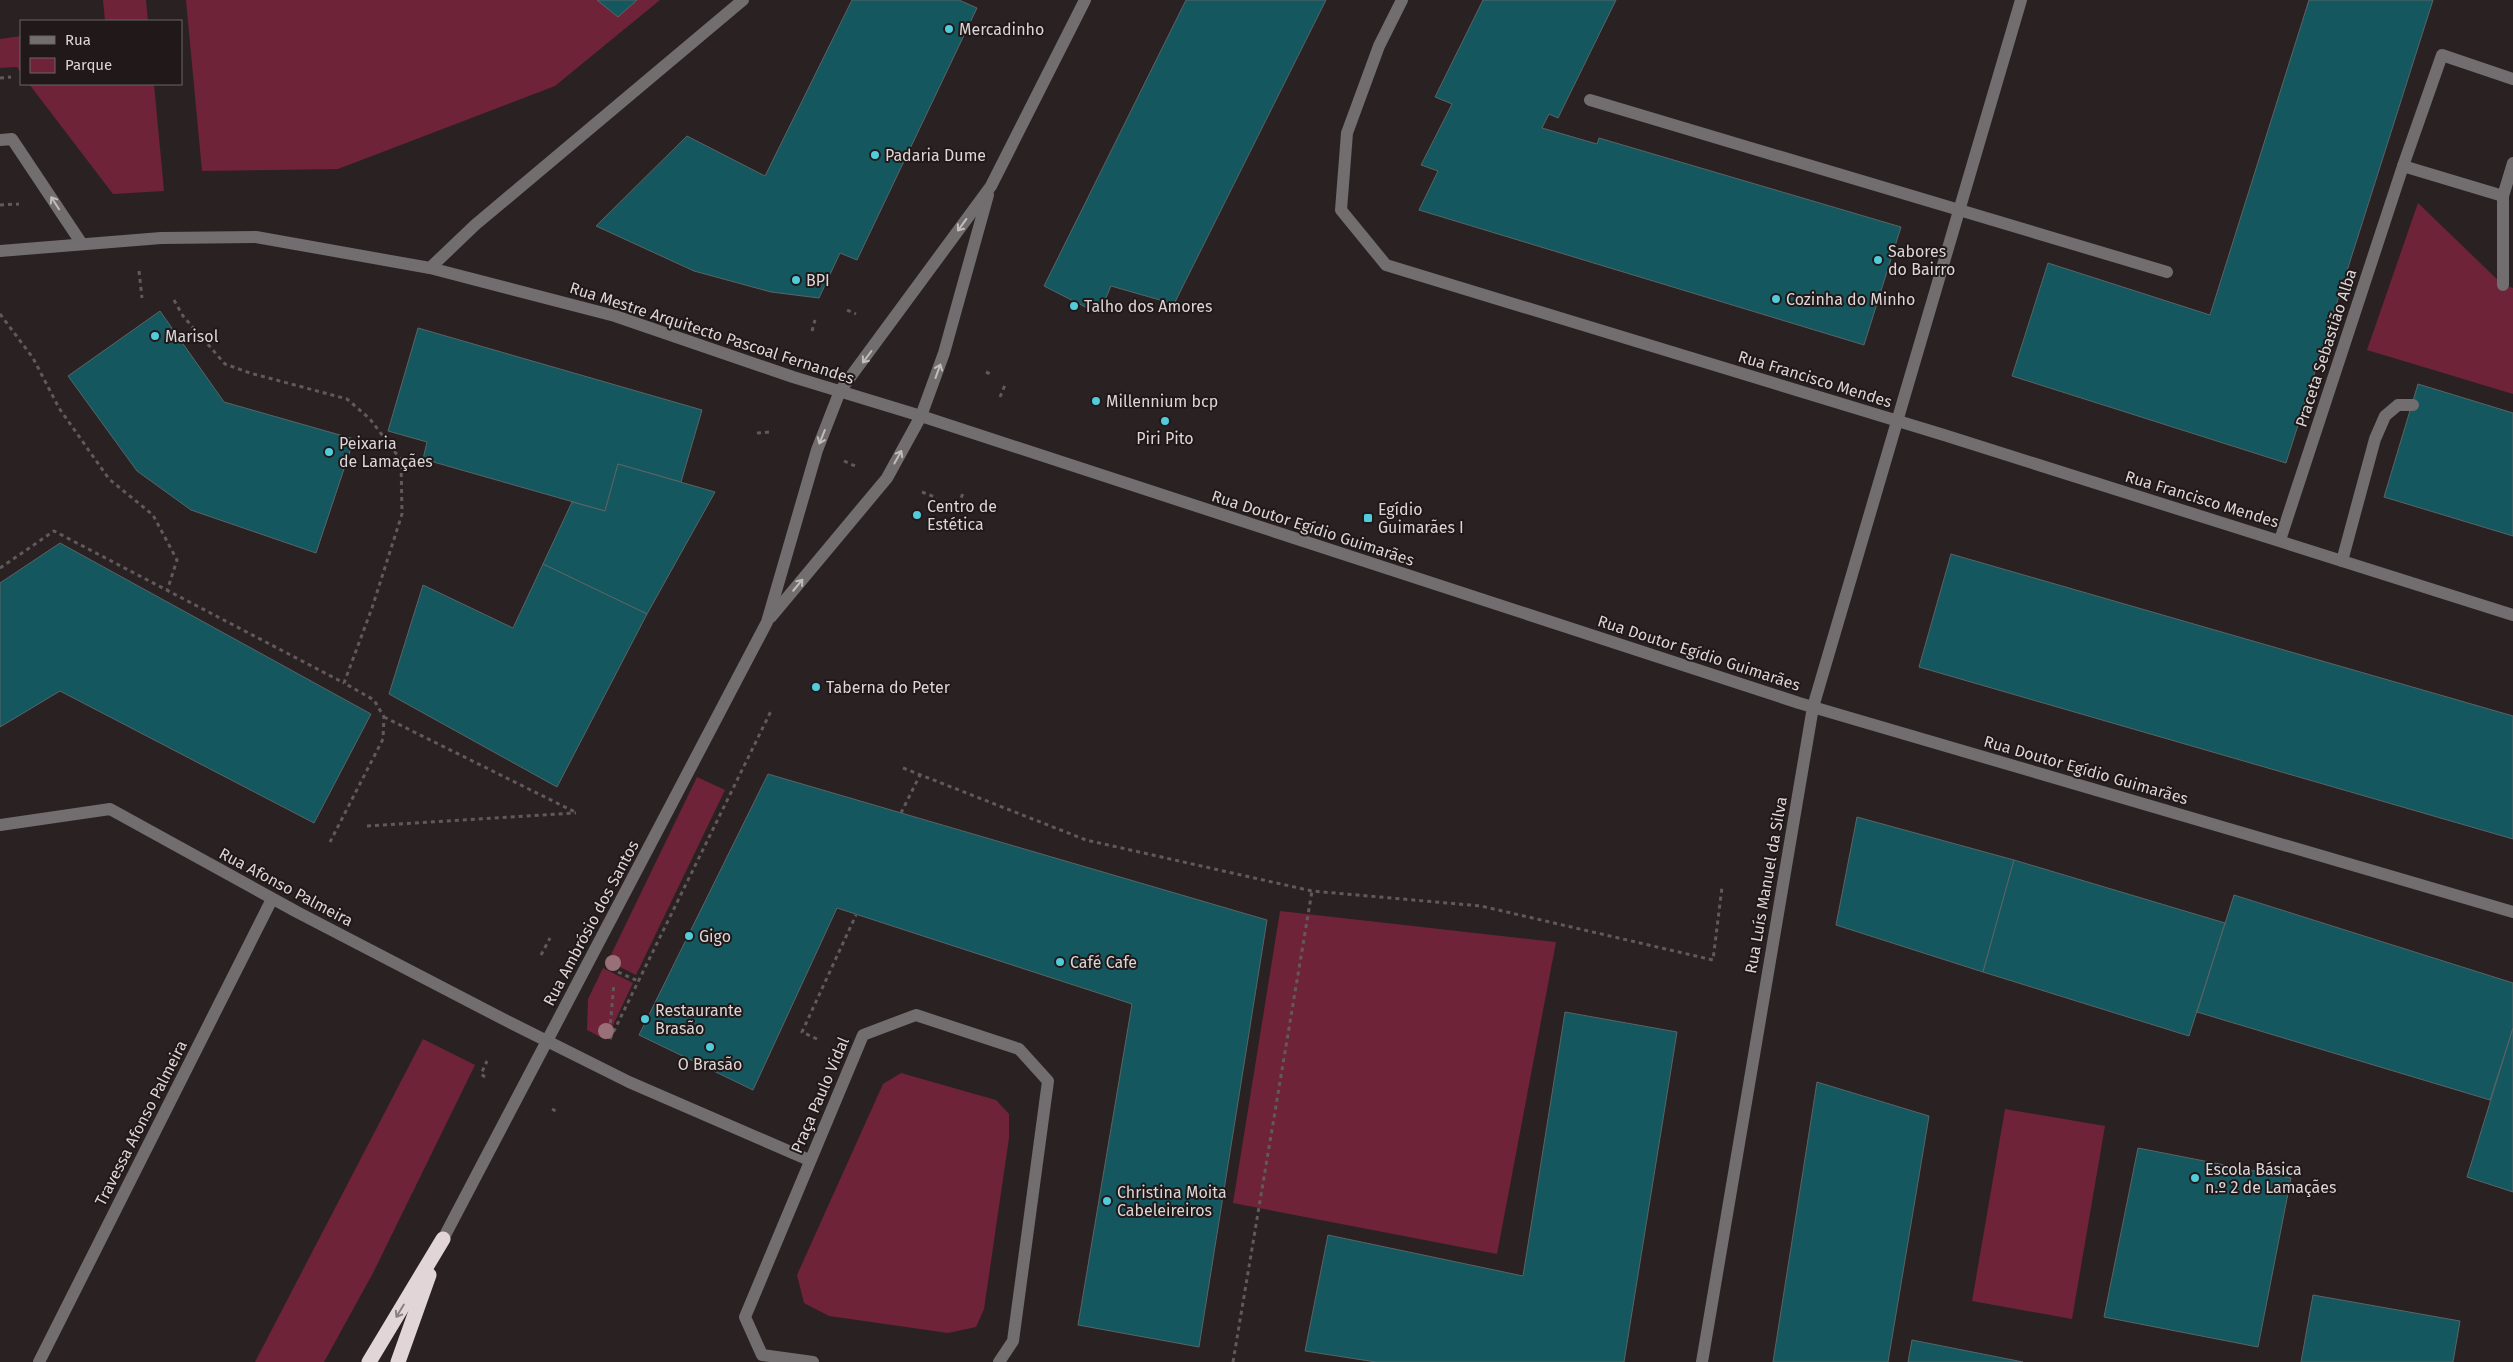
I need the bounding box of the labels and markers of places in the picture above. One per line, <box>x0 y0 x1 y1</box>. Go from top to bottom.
place label: Mercadinho <box>959 20 1044 39</box>
marker: Mercadinho <box>943 23 955 35</box>
place label: Padaria Dume <box>885 146 986 165</box>
marker: Padaria Dume <box>869 149 881 161</box>
place label: Sabores do Bairro <box>1888 242 1955 279</box>
marker: Sabores do Bairro <box>1872 254 1884 266</box>
place label: BPI <box>806 271 830 290</box>
marker: BPI <box>790 274 802 286</box>
place label: Cozinha do Minho <box>1786 290 1915 309</box>
marker: Cozinha do Minho <box>1770 293 1782 305</box>
place label: Talho dos Amores <box>1084 297 1212 316</box>
marker: Talho dos Amores <box>1068 300 1080 312</box>
place label: Marisol <box>165 327 219 346</box>
marker: Marisol <box>149 330 161 342</box>
place label: Millennium bcp <box>1106 392 1218 411</box>
marker: Millennium bcp <box>1090 395 1102 407</box>
marker: Piri Pito <box>1159 415 1171 427</box>
place label: Piri Pito <box>1136 429 1194 448</box>
place label: Peixaria de Lamaçães <box>339 434 433 472</box>
marker: Peixaria de Lamaçães <box>323 446 335 458</box>
place label: Centro de Estética <box>927 497 997 534</box>
place label: Egídio Guimarães I <box>1378 500 1464 537</box>
marker: Centro de Estética <box>911 509 923 521</box>
marker: Egídio Guimarães I <box>1362 512 1374 524</box>
place label: Taberna do Peter <box>826 678 951 697</box>
marker: Taberna do Peter <box>810 681 822 693</box>
place label: Gigo <box>699 927 731 946</box>
marker: Gigo <box>683 930 695 942</box>
place label: Café Cafe <box>1070 953 1137 972</box>
marker: Café Cafe <box>1054 956 1066 968</box>
place label: Restaurante Brasão <box>655 1001 742 1038</box>
marker: Restaurante Brasão <box>639 1013 651 1025</box>
marker: O Brasão <box>704 1041 716 1053</box>
place label: O Brasão <box>678 1055 742 1074</box>
place label: Escola Básica n.º 2 de Lamaçães <box>2205 1160 2336 1198</box>
marker: Escola Básica n.º 2 de Lamaçães <box>2189 1172 2201 1184</box>
place label: Christina Moita Cabeleireiros <box>1117 1183 1227 1220</box>
marker: Christina Moita Cabeleireiros <box>1101 1195 1113 1207</box>

